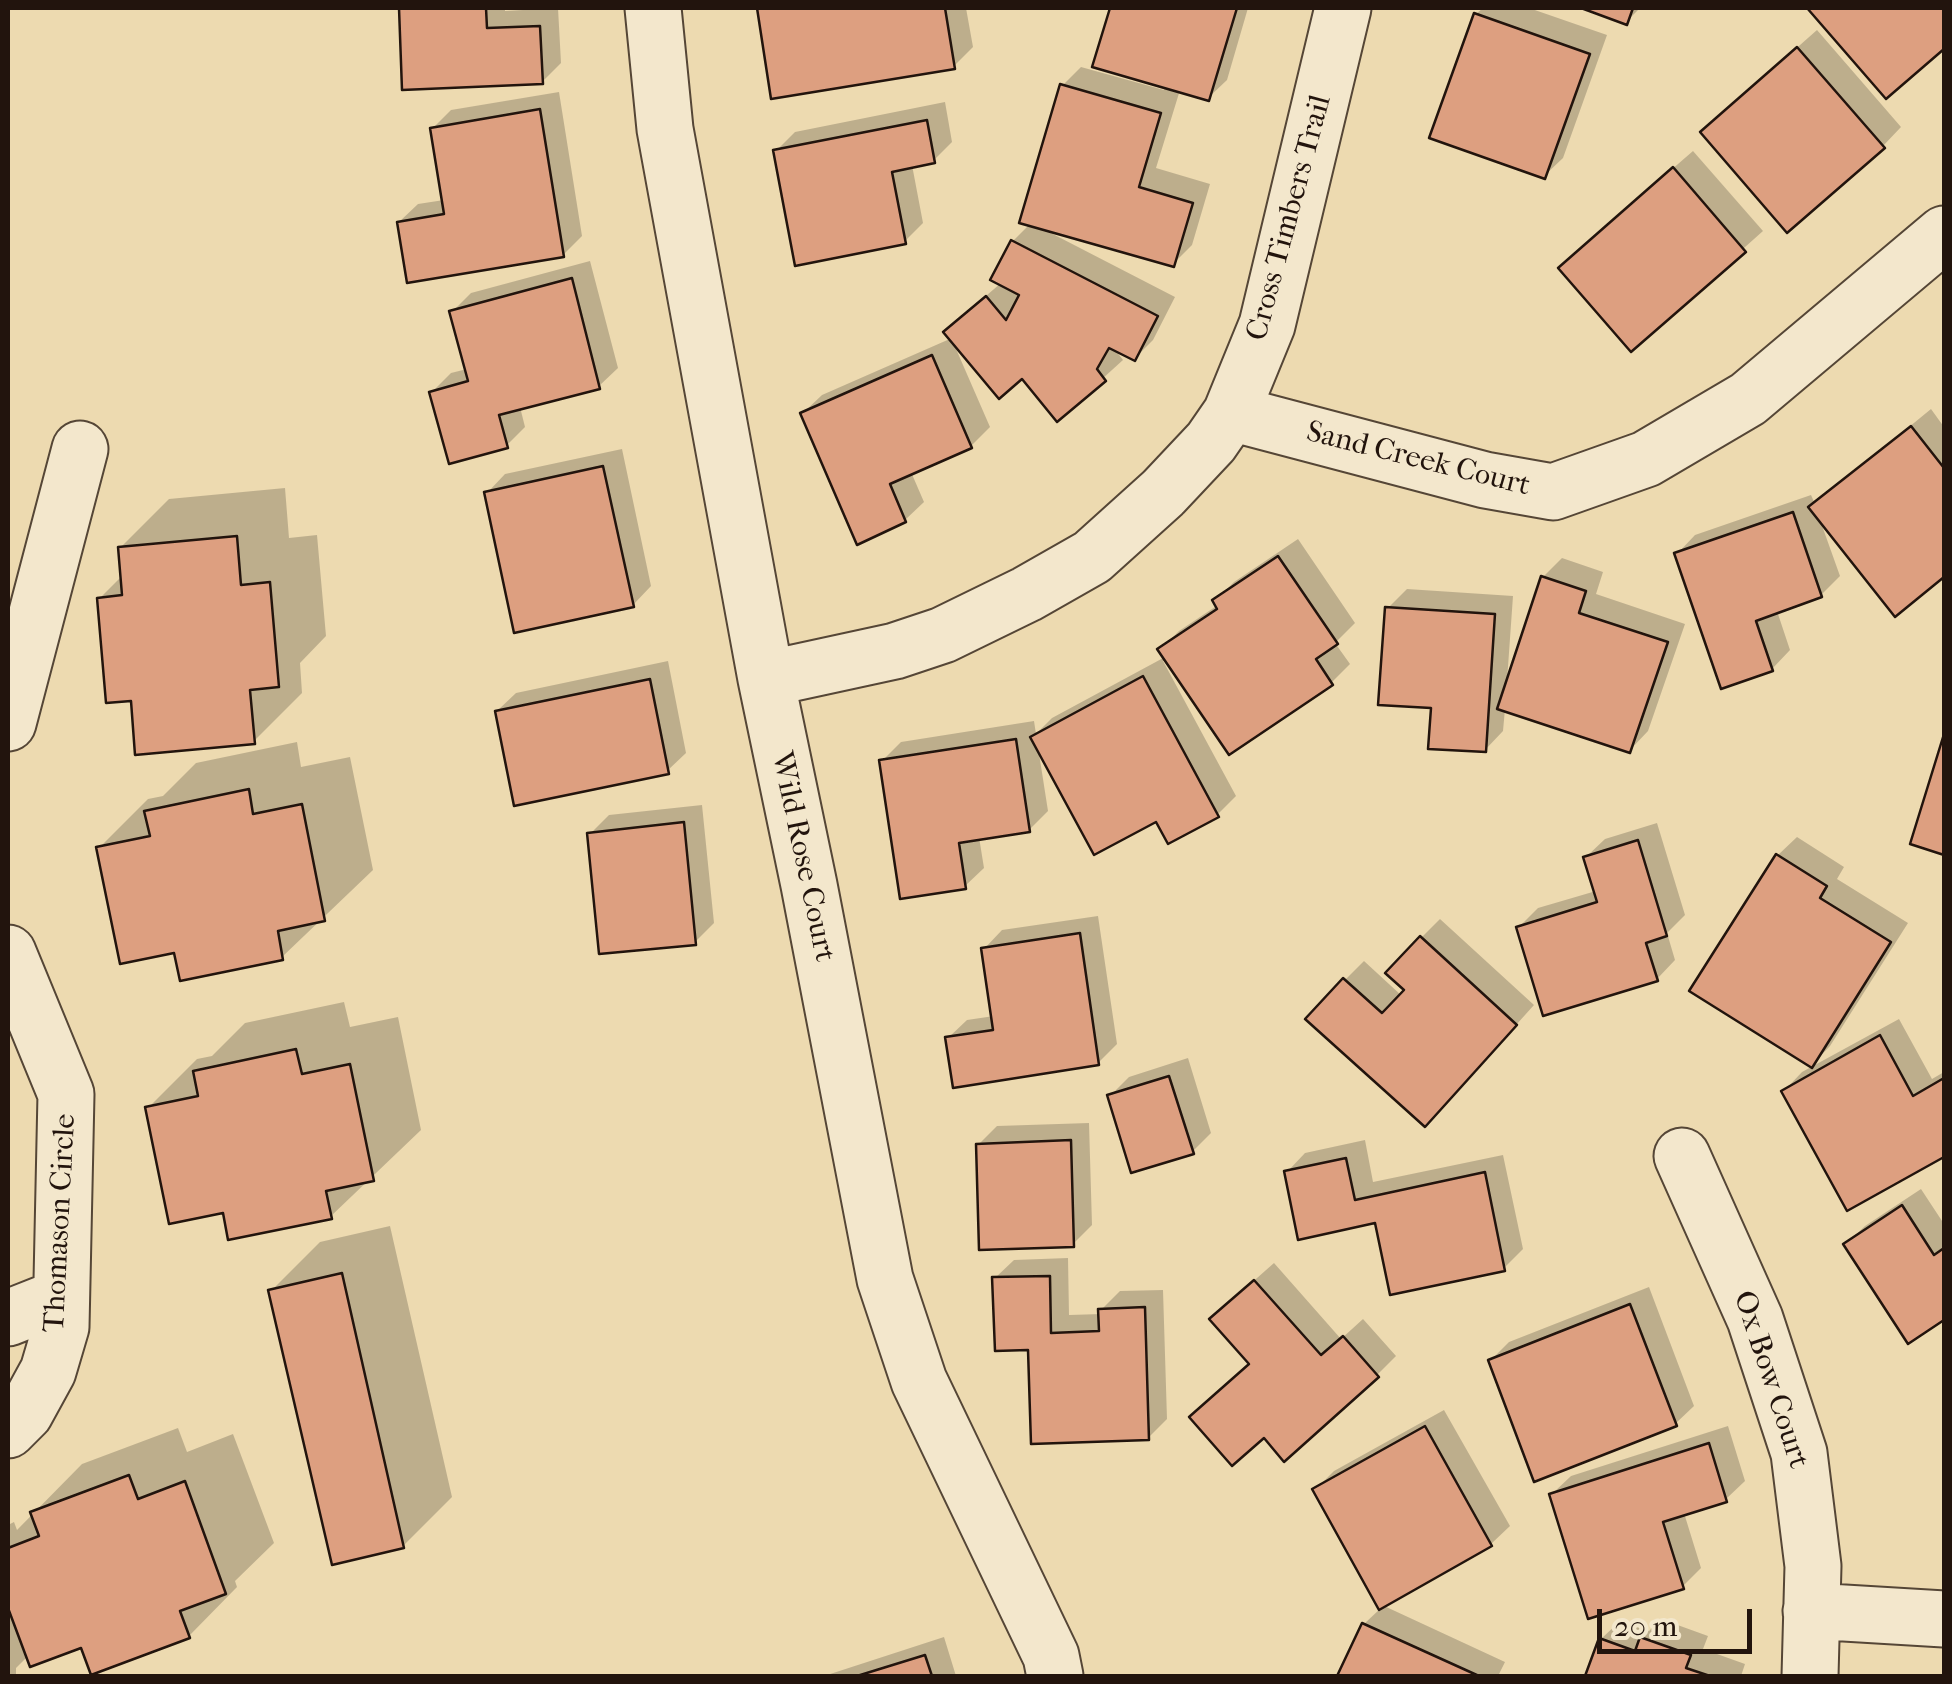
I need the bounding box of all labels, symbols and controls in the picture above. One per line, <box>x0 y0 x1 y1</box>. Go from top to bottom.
street label: Cross Timbers Trail <box>1240 91 1340 345</box>
street label: Sand Creek Court <box>1302 415 1534 505</box>
street label: Wild Rose Court <box>762 749 842 965</box>
street label: Thomason Circle <box>37 1113 85 1333</box>
street label: Ox Bow Court <box>1724 1287 1816 1473</box>
scale bar <box>1602 1589 1757 1651</box>
text: 20 m <box>1614 1609 1677 1644</box>

